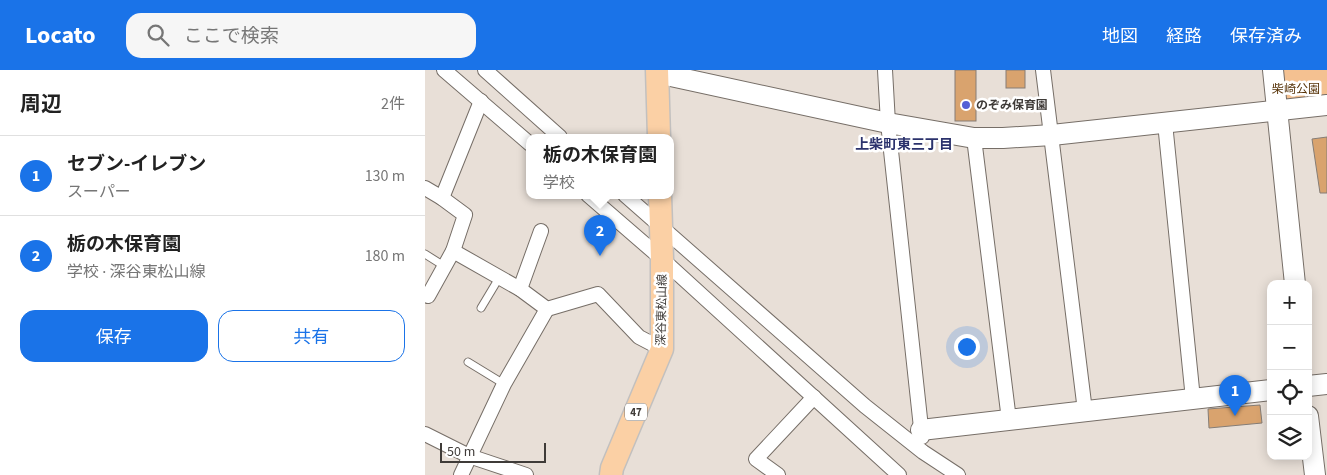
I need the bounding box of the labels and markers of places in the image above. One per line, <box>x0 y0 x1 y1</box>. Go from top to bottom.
place label: のぞみ保育園 <box>976 97 1048 114</box>
marker: のぞみ保育園 <box>960 99 972 111</box>
pin: 2 <box>584 215 616 256</box>
pin: 1 <box>1219 375 1251 416</box>

